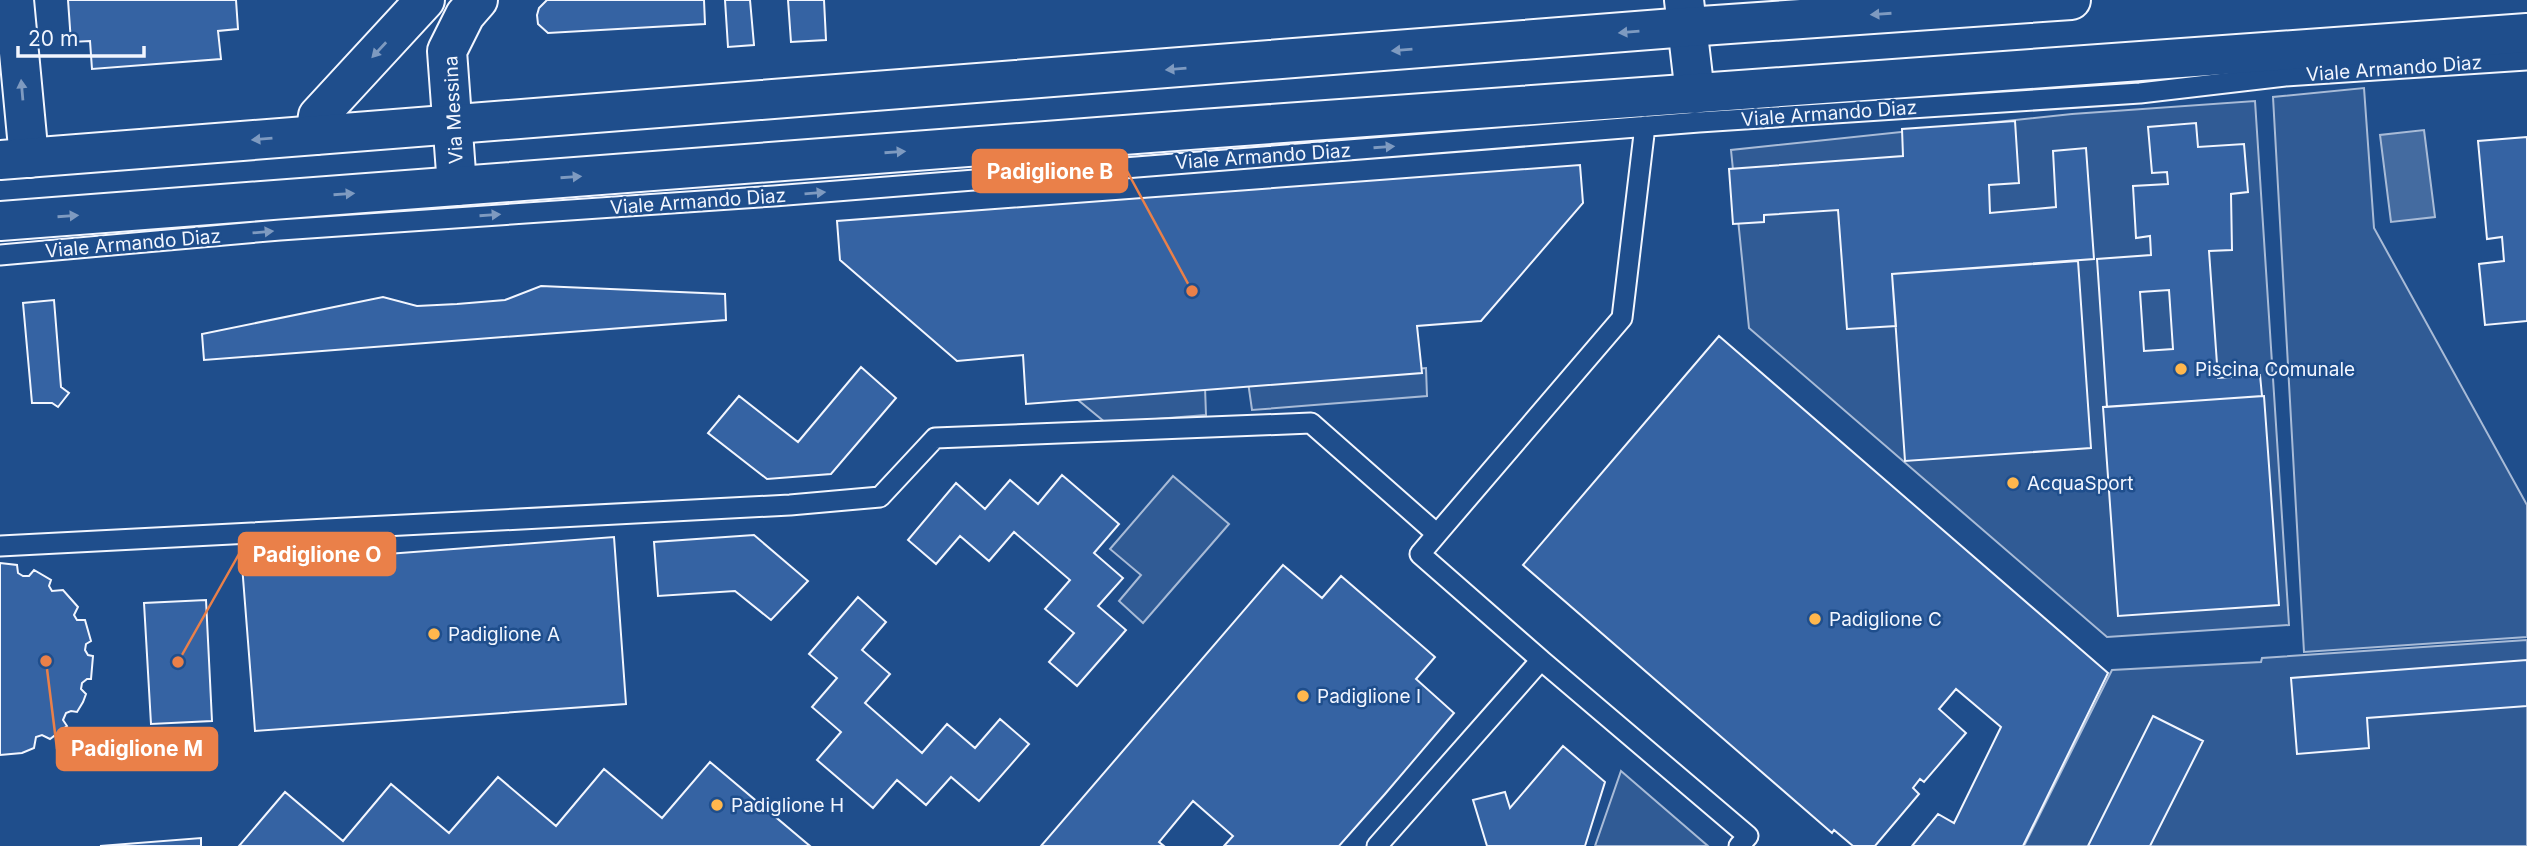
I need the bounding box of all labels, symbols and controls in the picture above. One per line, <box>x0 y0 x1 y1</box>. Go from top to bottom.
one-way arrow <box>1869 8 1891 19</box>
scale bar <box>18 14 144 58</box>
text: 20 m <box>28 26 78 51</box>
one-way arrow <box>1618 27 1640 38</box>
one-way arrow <box>371 41 387 59</box>
one-way arrow <box>1391 45 1413 56</box>
street label: Viale Armando Diaz <box>2305 51 2483 86</box>
street label: Via Messina <box>439 55 468 165</box>
one-way arrow <box>1164 64 1186 75</box>
one-way arrow <box>17 79 28 101</box>
street label: Viale Armando Diaz <box>1740 96 1918 131</box>
one-way arrow <box>250 134 272 145</box>
street label: Viale Armando Diaz <box>1174 139 1352 174</box>
one-way arrow <box>1373 141 1395 152</box>
one-way arrow <box>884 146 906 157</box>
callout: Padiglione B <box>973 150 1127 192</box>
text: Padiglione B <box>987 159 1113 184</box>
one-way arrow <box>560 171 582 182</box>
street label: Viale Armando Diaz <box>609 184 787 219</box>
one-way arrow <box>804 187 826 198</box>
one-way arrow <box>333 189 355 200</box>
one-way arrow <box>479 209 501 220</box>
one-way arrow <box>57 210 79 221</box>
street label: Viale Armando Diaz <box>44 224 222 263</box>
one-way arrow <box>252 226 274 237</box>
place label: Piscina Comunale <box>2195 358 2355 381</box>
marker: Piscina Comunale <box>2173 361 2189 377</box>
place label: AcquaSport <box>2027 472 2133 495</box>
marker: AcquaSport <box>2005 475 2021 491</box>
callout: Padiglione O <box>239 533 395 575</box>
text: Padiglione O <box>253 542 381 567</box>
place label: Padiglione C <box>1829 608 1942 631</box>
marker: Padiglione C <box>1807 611 1823 627</box>
place label: Padiglione A <box>448 623 560 646</box>
marker: Padiglione A <box>426 626 442 642</box>
place label: Padiglione I <box>1317 685 1421 708</box>
marker: Padiglione I <box>1295 688 1311 704</box>
callout: Padiglione M <box>57 728 217 770</box>
text: Padiglione M <box>71 736 203 761</box>
place label: Padiglione H <box>731 794 844 817</box>
marker: Padiglione H <box>709 797 725 813</box>

